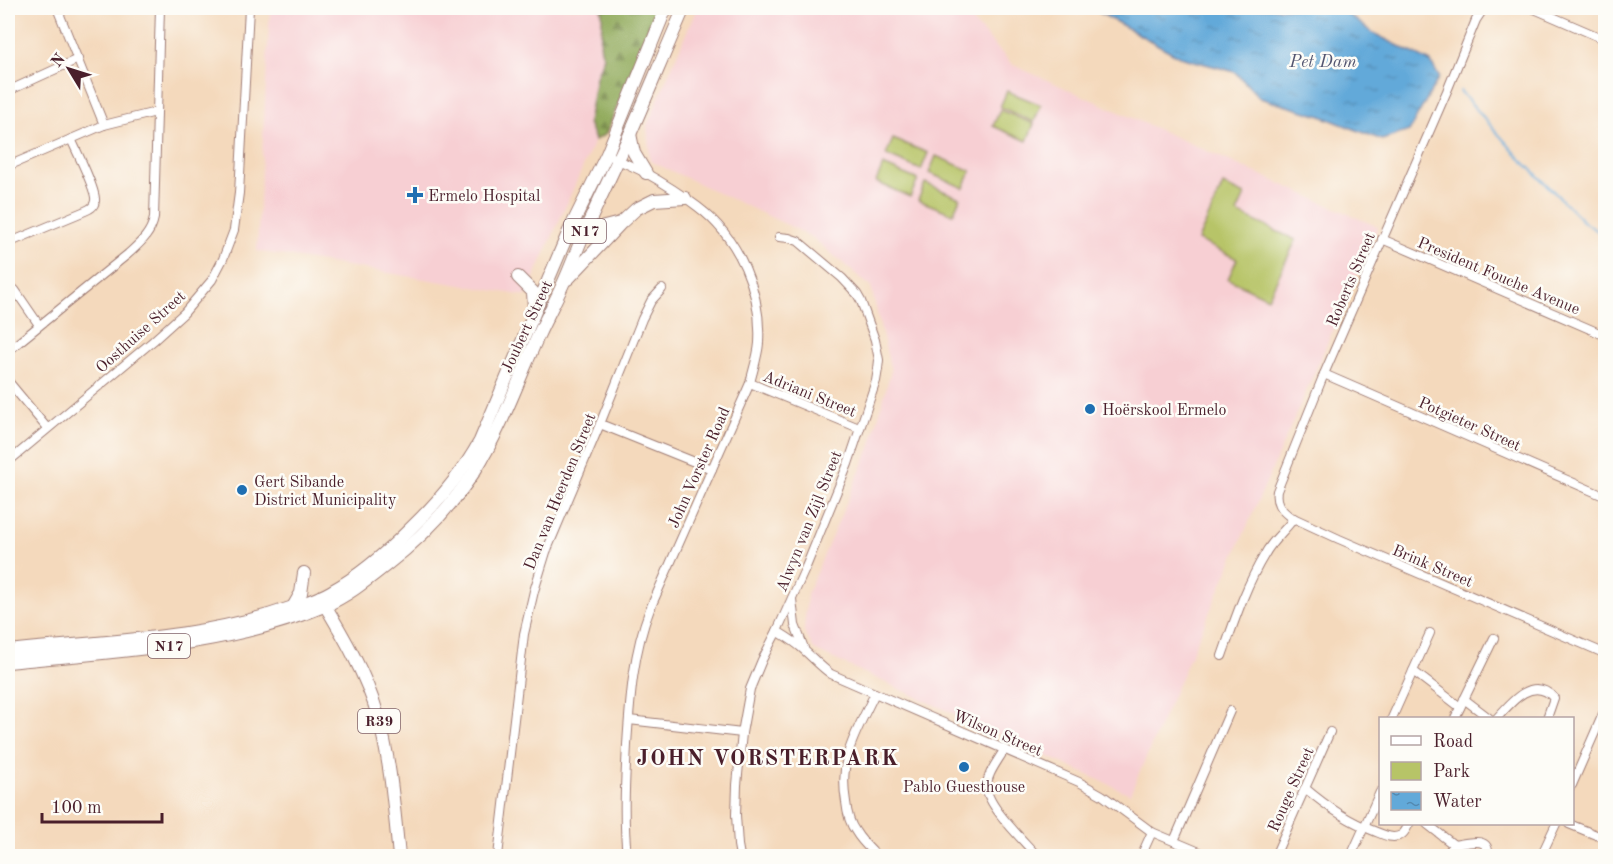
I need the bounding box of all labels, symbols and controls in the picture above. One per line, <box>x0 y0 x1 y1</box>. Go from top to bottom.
north arrow <box>39 39 99 99</box>
text: N <box>49 51 69 71</box>
water label: Pet Dam <box>1288 53 1357 71</box>
marker: Ermelo Hospital <box>406 186 424 204</box>
place label: Ermelo Hospital <box>428 189 540 205</box>
road number: N17 <box>564 219 606 243</box>
street label: Roberts Street <box>1325 230 1379 329</box>
street label: President Fouche Avenue <box>1415 235 1582 318</box>
street label: Joubert Street <box>499 278 556 375</box>
street label: Oosthuise Street <box>93 288 190 377</box>
street label: Adriani Street <box>760 369 859 421</box>
street label: Potgieter Street <box>1416 395 1523 455</box>
marker: Hoërskool Ermelo <box>1083 402 1097 416</box>
place label: Hoërskool Ermelo <box>1102 403 1226 419</box>
street label: John Vorster Road <box>666 405 734 531</box>
street label: Dan van Heerden Street <box>522 411 600 572</box>
street label: Alwyn van Zijl Street <box>774 449 846 595</box>
place label: Gert Sibande District Municipality <box>254 475 397 509</box>
marker: Gert Sibande District Municipality <box>235 483 249 497</box>
street label: Brink Street <box>1390 543 1475 591</box>
road number: N17 <box>148 634 190 658</box>
street label: Wilson Street <box>950 708 1045 760</box>
road number: R39 <box>358 709 400 733</box>
legend <box>1379 717 1574 825</box>
text: Road <box>1433 733 1473 751</box>
street label: Rouge Street <box>1266 745 1318 835</box>
district label: JOHN VORSTERPARK <box>637 748 899 770</box>
marker: Pablo Guesthouse <box>957 760 971 774</box>
text: Park <box>1433 763 1470 781</box>
place label: Pablo Guesthouse <box>903 780 1025 796</box>
scale bar <box>42 786 162 824</box>
text: Water <box>1433 793 1482 811</box>
text: 100 m <box>51 799 102 817</box>

